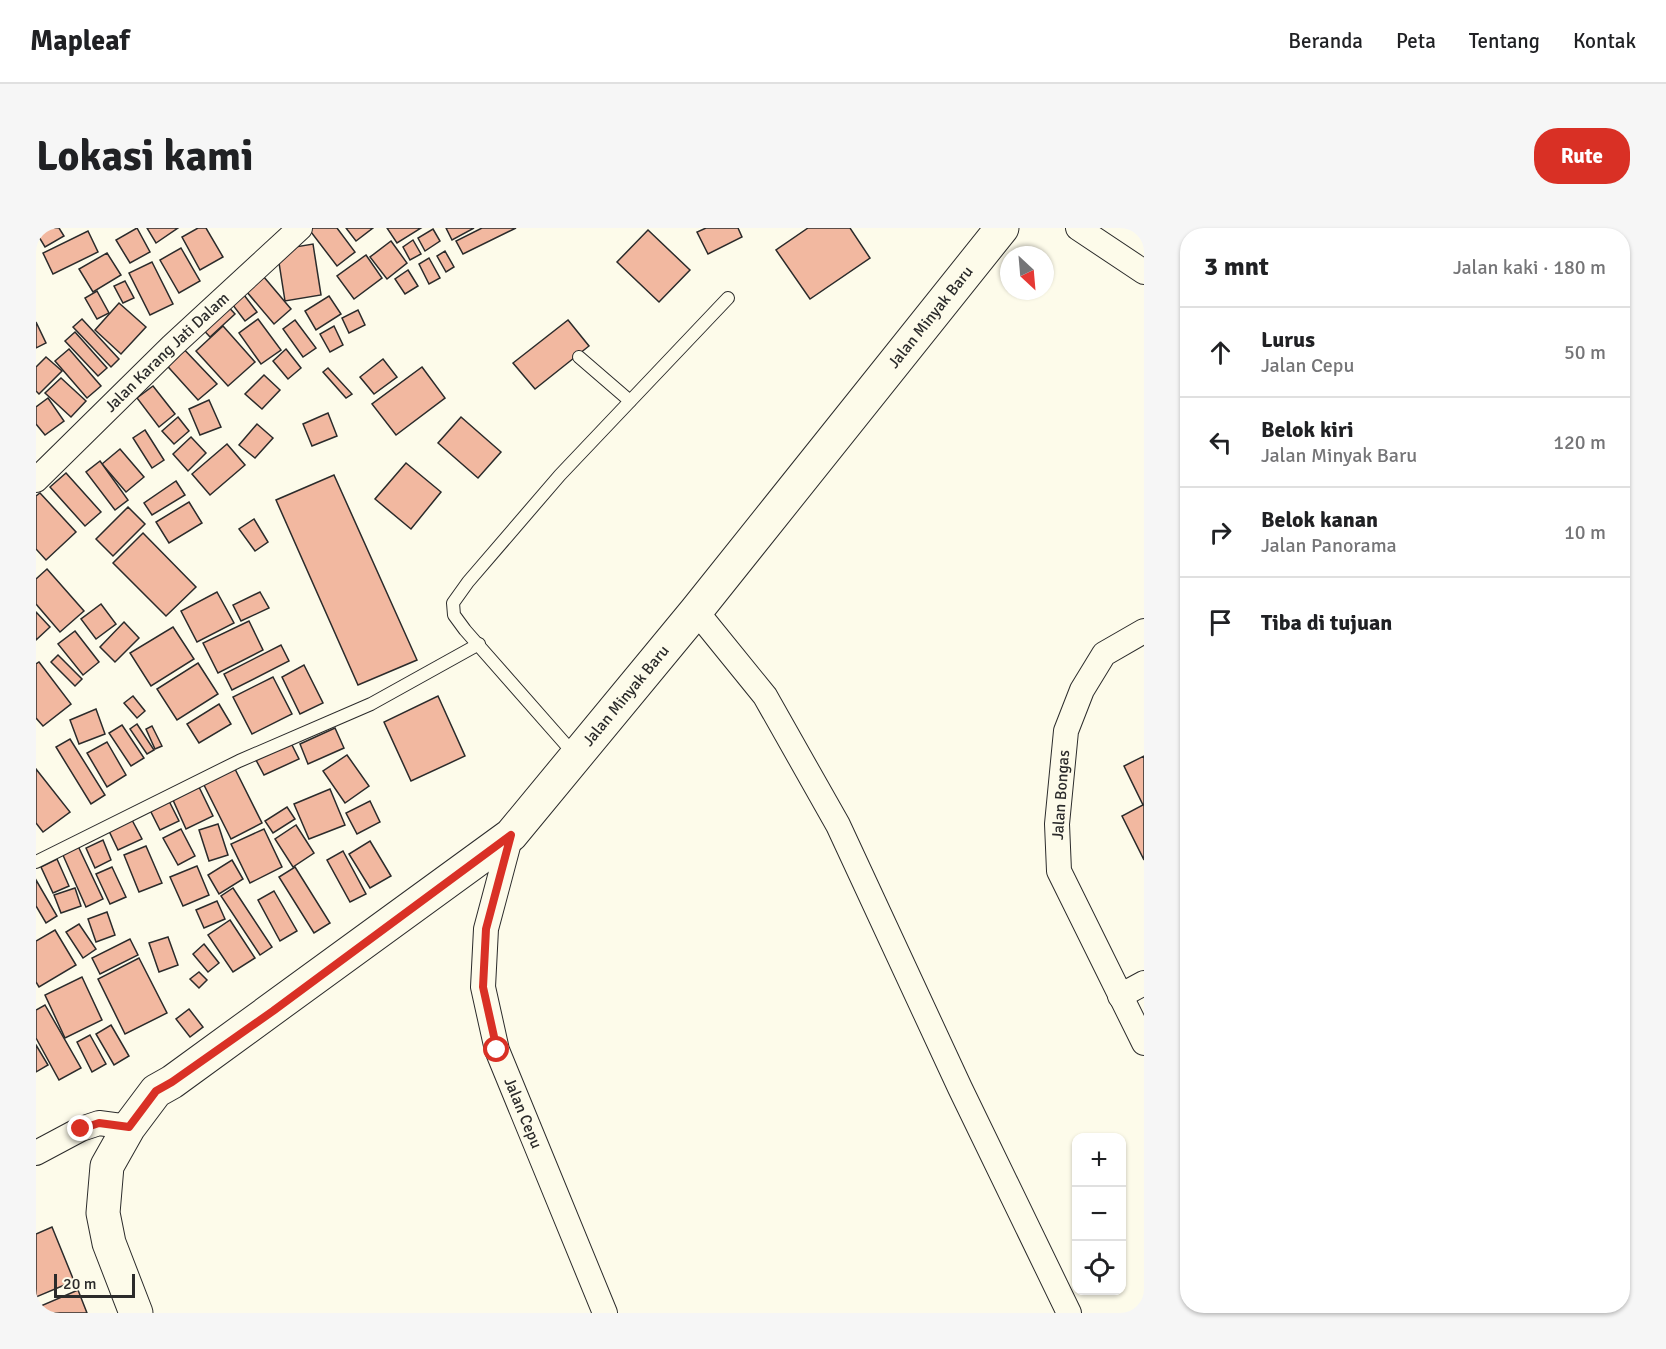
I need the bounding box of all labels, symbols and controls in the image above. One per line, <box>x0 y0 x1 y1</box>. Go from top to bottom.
text: Mapleaf <box>30 24 130 58</box>
text: Beranda <box>1288 28 1363 54</box>
text: Peta <box>1396 28 1436 54</box>
text: Tentang <box>1469 28 1540 54</box>
text: Kontak <box>1573 28 1636 54</box>
button: Rute <box>1534 128 1630 184</box>
text: Lokasi kami <box>36 131 254 182</box>
north arrow <box>1000 246 1054 300</box>
text: 3 mnt <box>1204 251 1269 283</box>
text: Jalan kaki · 180 m <box>1453 255 1606 280</box>
street label: Jalan Minyak Baru <box>884 262 978 372</box>
street label: Jalan Karang Jati Dalam <box>101 288 233 416</box>
text: Lurus <box>1261 326 1315 353</box>
icon: ahead <box>1204 336 1237 369</box>
text: 50 m <box>1564 340 1606 365</box>
text: Jalan Cepu <box>1261 353 1354 378</box>
text: Belok kiri <box>1261 416 1354 443</box>
icon: left <box>1204 426 1237 459</box>
text: 120 m <box>1553 430 1606 455</box>
text: Jalan Minyak Baru <box>1261 443 1417 468</box>
text: Belok kanan <box>1261 506 1378 533</box>
icon: right <box>1204 516 1237 549</box>
text: 10 m <box>1564 520 1606 545</box>
text: Jalan Panorama <box>1261 533 1397 558</box>
icon: arrive <box>1204 606 1237 639</box>
text: Tiba di tujuan <box>1261 609 1392 636</box>
street label: Jalan Minyak Baru <box>578 641 674 750</box>
street label: Jalan Bongas <box>1048 749 1074 841</box>
route start <box>483 1036 509 1062</box>
street label: Jalan Cepu <box>499 1075 546 1151</box>
route end <box>67 1115 93 1141</box>
map controls <box>1072 1133 1126 1295</box>
button: + <box>1072 1133 1126 1187</box>
button: − <box>1072 1187 1126 1241</box>
button: locate <box>1072 1241 1126 1295</box>
scale bar <box>54 1271 135 1298</box>
text: 20 m <box>63 1274 97 1294</box>

